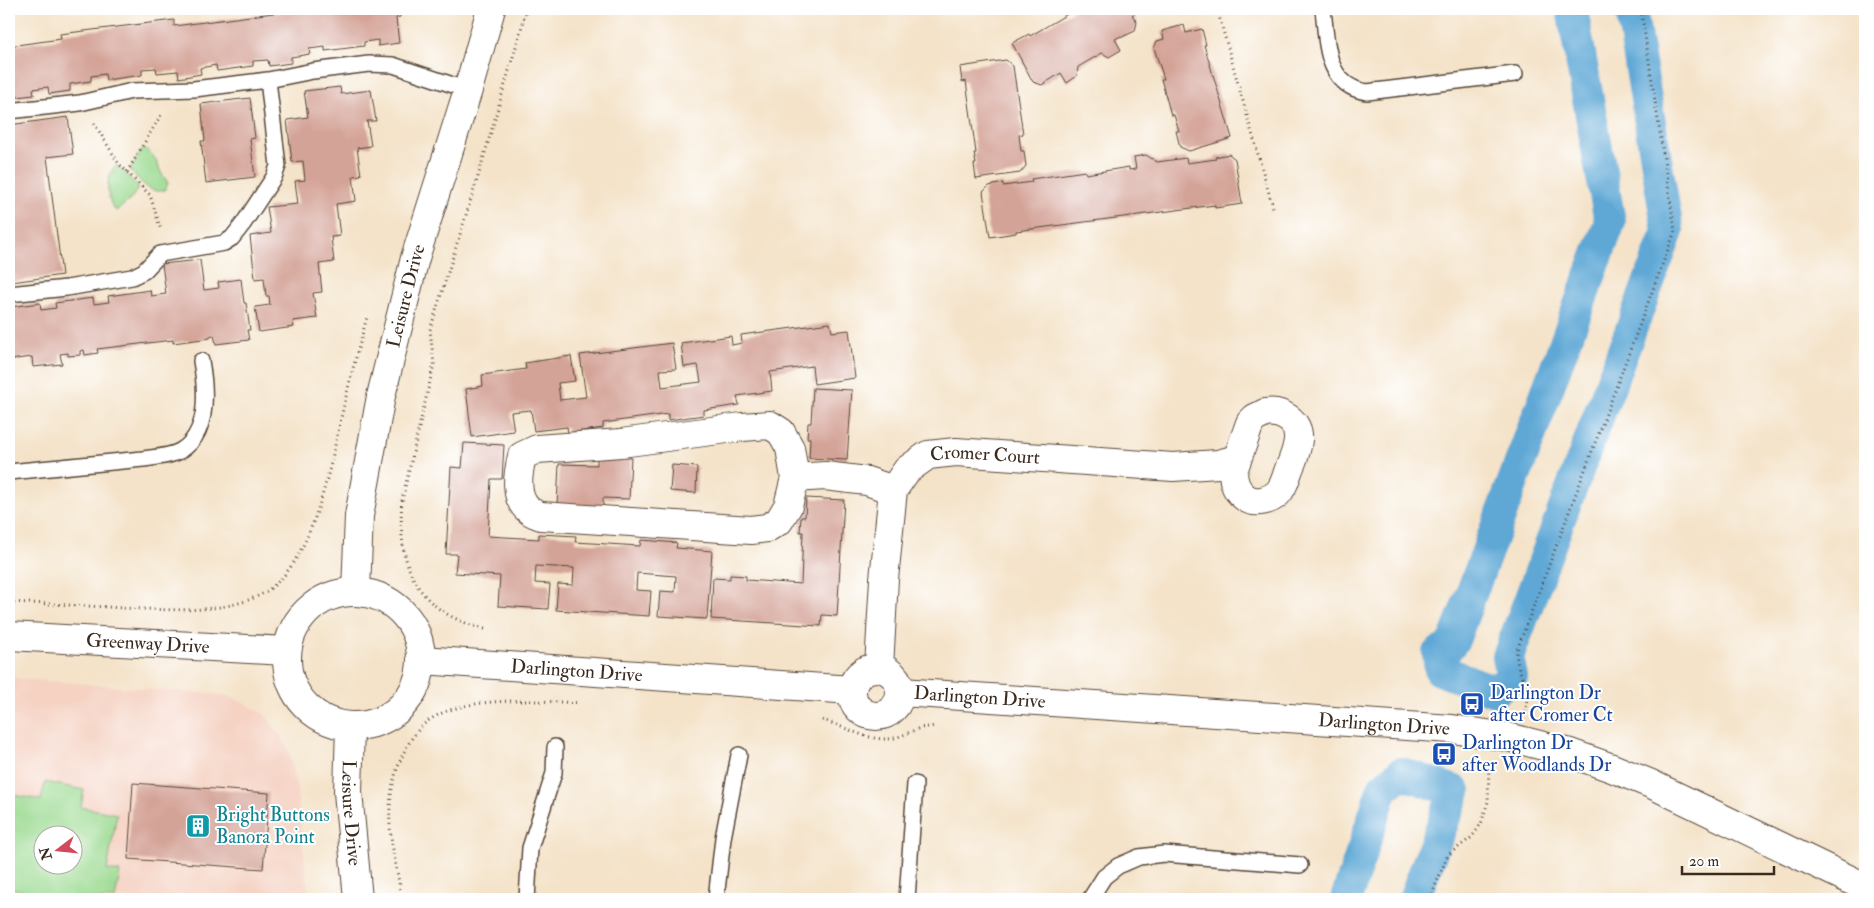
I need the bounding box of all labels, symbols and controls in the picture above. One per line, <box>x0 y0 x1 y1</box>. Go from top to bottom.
street label: Leisure Drive <box>381 241 431 350</box>
street label: Cromer Court <box>929 440 1041 470</box>
street label: Greenway Drive <box>85 628 210 659</box>
street label: Darlington Drive <box>510 654 643 687</box>
street label: Darlington Drive <box>913 681 1047 714</box>
place label: Darlington Dr after Cromer Ct <box>1490 681 1613 727</box>
bus stop icon: Darlington Dr after Cromer Ct <box>1459 691 1485 717</box>
street label: Darlington Drive <box>1317 708 1451 741</box>
place label: Darlington Dr after Woodlands Dr <box>1462 731 1611 777</box>
bus stop icon: Darlington Dr after Woodlands Dr <box>1431 741 1457 767</box>
street label: Leisure Drive <box>336 760 367 867</box>
place label: Bright Buttons Banora Point <box>216 803 330 849</box>
building icon: Bright Buttons Banora Point <box>185 813 211 839</box>
north arrow <box>32 826 82 876</box>
scale bar <box>1682 843 1774 875</box>
text: N <box>36 845 56 863</box>
text: 20 m <box>1689 852 1719 871</box>

